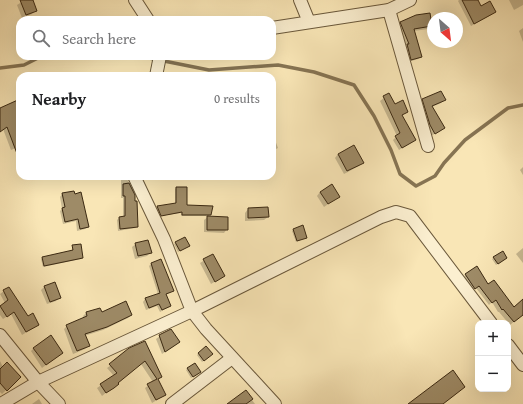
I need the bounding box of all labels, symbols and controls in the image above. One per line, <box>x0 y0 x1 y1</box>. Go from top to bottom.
north arrow <box>427 12 463 48</box>
search box <box>16 16 276 60</box>
icon: search <box>30 27 52 49</box>
text: Search here <box>62 28 136 49</box>
text: Nearby <box>32 86 86 111</box>
text: 0 results <box>214 89 260 108</box>
map controls <box>475 320 511 392</box>
button: + <box>475 320 511 356</box>
button: − <box>475 356 511 392</box>

